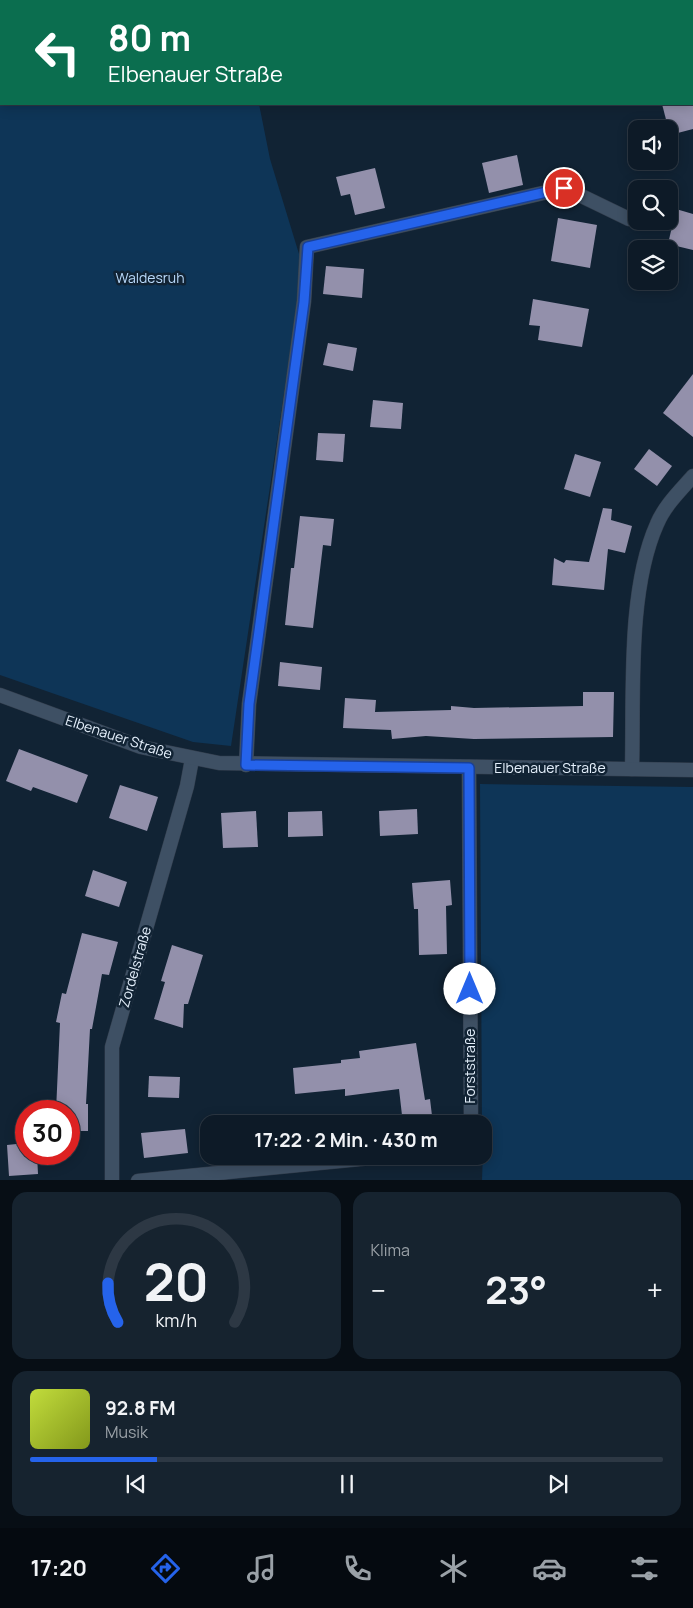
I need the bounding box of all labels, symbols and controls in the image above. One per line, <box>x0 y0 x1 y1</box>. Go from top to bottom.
text: 80 m <box>108 14 191 62</box>
icon: left <box>25 20 90 85</box>
text: Elbenauer Straße <box>108 59 283 89</box>
map controls <box>628 120 678 290</box>
button: sound <box>628 120 678 170</box>
pin <box>543 167 585 209</box>
icon: arrive <box>550 174 578 202</box>
button: search <box>628 180 678 230</box>
button: layers <box>628 240 678 290</box>
park label: Waldesruh <box>115 268 185 287</box>
street label: Elbenauer Straße <box>63 710 175 763</box>
street label: Elbenauer Straße <box>494 758 606 777</box>
street label: Zordelstraße <box>114 924 155 1010</box>
position arrow <box>443 962 495 1014</box>
street label: Forststraße <box>460 1029 479 1103</box>
speed limit sign: 30 <box>15 1100 80 1165</box>
text: 17:22 · 2 Min. · 430 m <box>254 1127 438 1153</box>
text: Klima <box>371 1239 410 1261</box>
text: 20 <box>144 1246 209 1317</box>
text: 23° <box>485 1263 547 1315</box>
text: − <box>371 1271 386 1309</box>
text: + <box>647 1271 663 1309</box>
text: km/h <box>155 1308 197 1332</box>
text: 92.8 FM <box>105 1395 176 1421</box>
text: Musik <box>105 1421 148 1443</box>
icon: previous <box>122 1470 150 1498</box>
icon: pause <box>333 1470 361 1498</box>
icon: next <box>544 1470 572 1498</box>
icon: directions <box>148 1551 183 1586</box>
icon: music <box>244 1551 279 1586</box>
icon: phone <box>340 1551 375 1586</box>
icon: climate <box>436 1551 471 1586</box>
icon: car <box>532 1551 567 1586</box>
icon: filters <box>627 1551 662 1586</box>
text: 17:20 <box>30 1553 87 1583</box>

